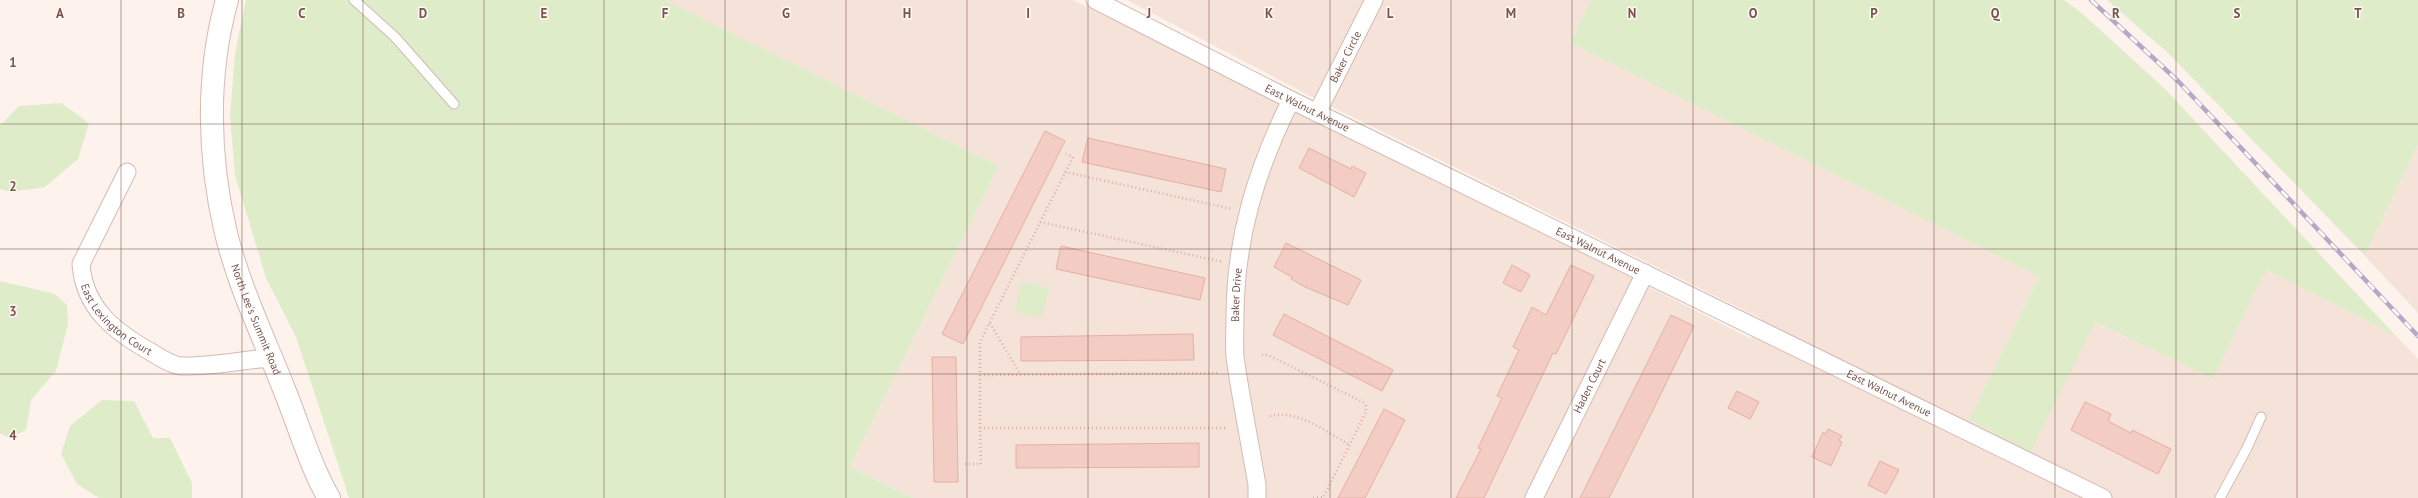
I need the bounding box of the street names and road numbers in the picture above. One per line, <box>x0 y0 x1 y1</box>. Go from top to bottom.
street label: Baker Circle <box>1326 28 1364 85</box>
street label: East Walnut Avenue <box>1263 81 1352 135</box>
street label: East Walnut Avenue <box>1553 224 1643 277</box>
street label: North Lee's Summit Road <box>228 262 285 377</box>
street label: Baker Drive <box>1228 267 1245 322</box>
street label: East Lexington Court <box>78 282 155 358</box>
street label: Haden Court <box>1570 356 1609 415</box>
street label: East Walnut Avenue <box>1844 366 1934 420</box>

